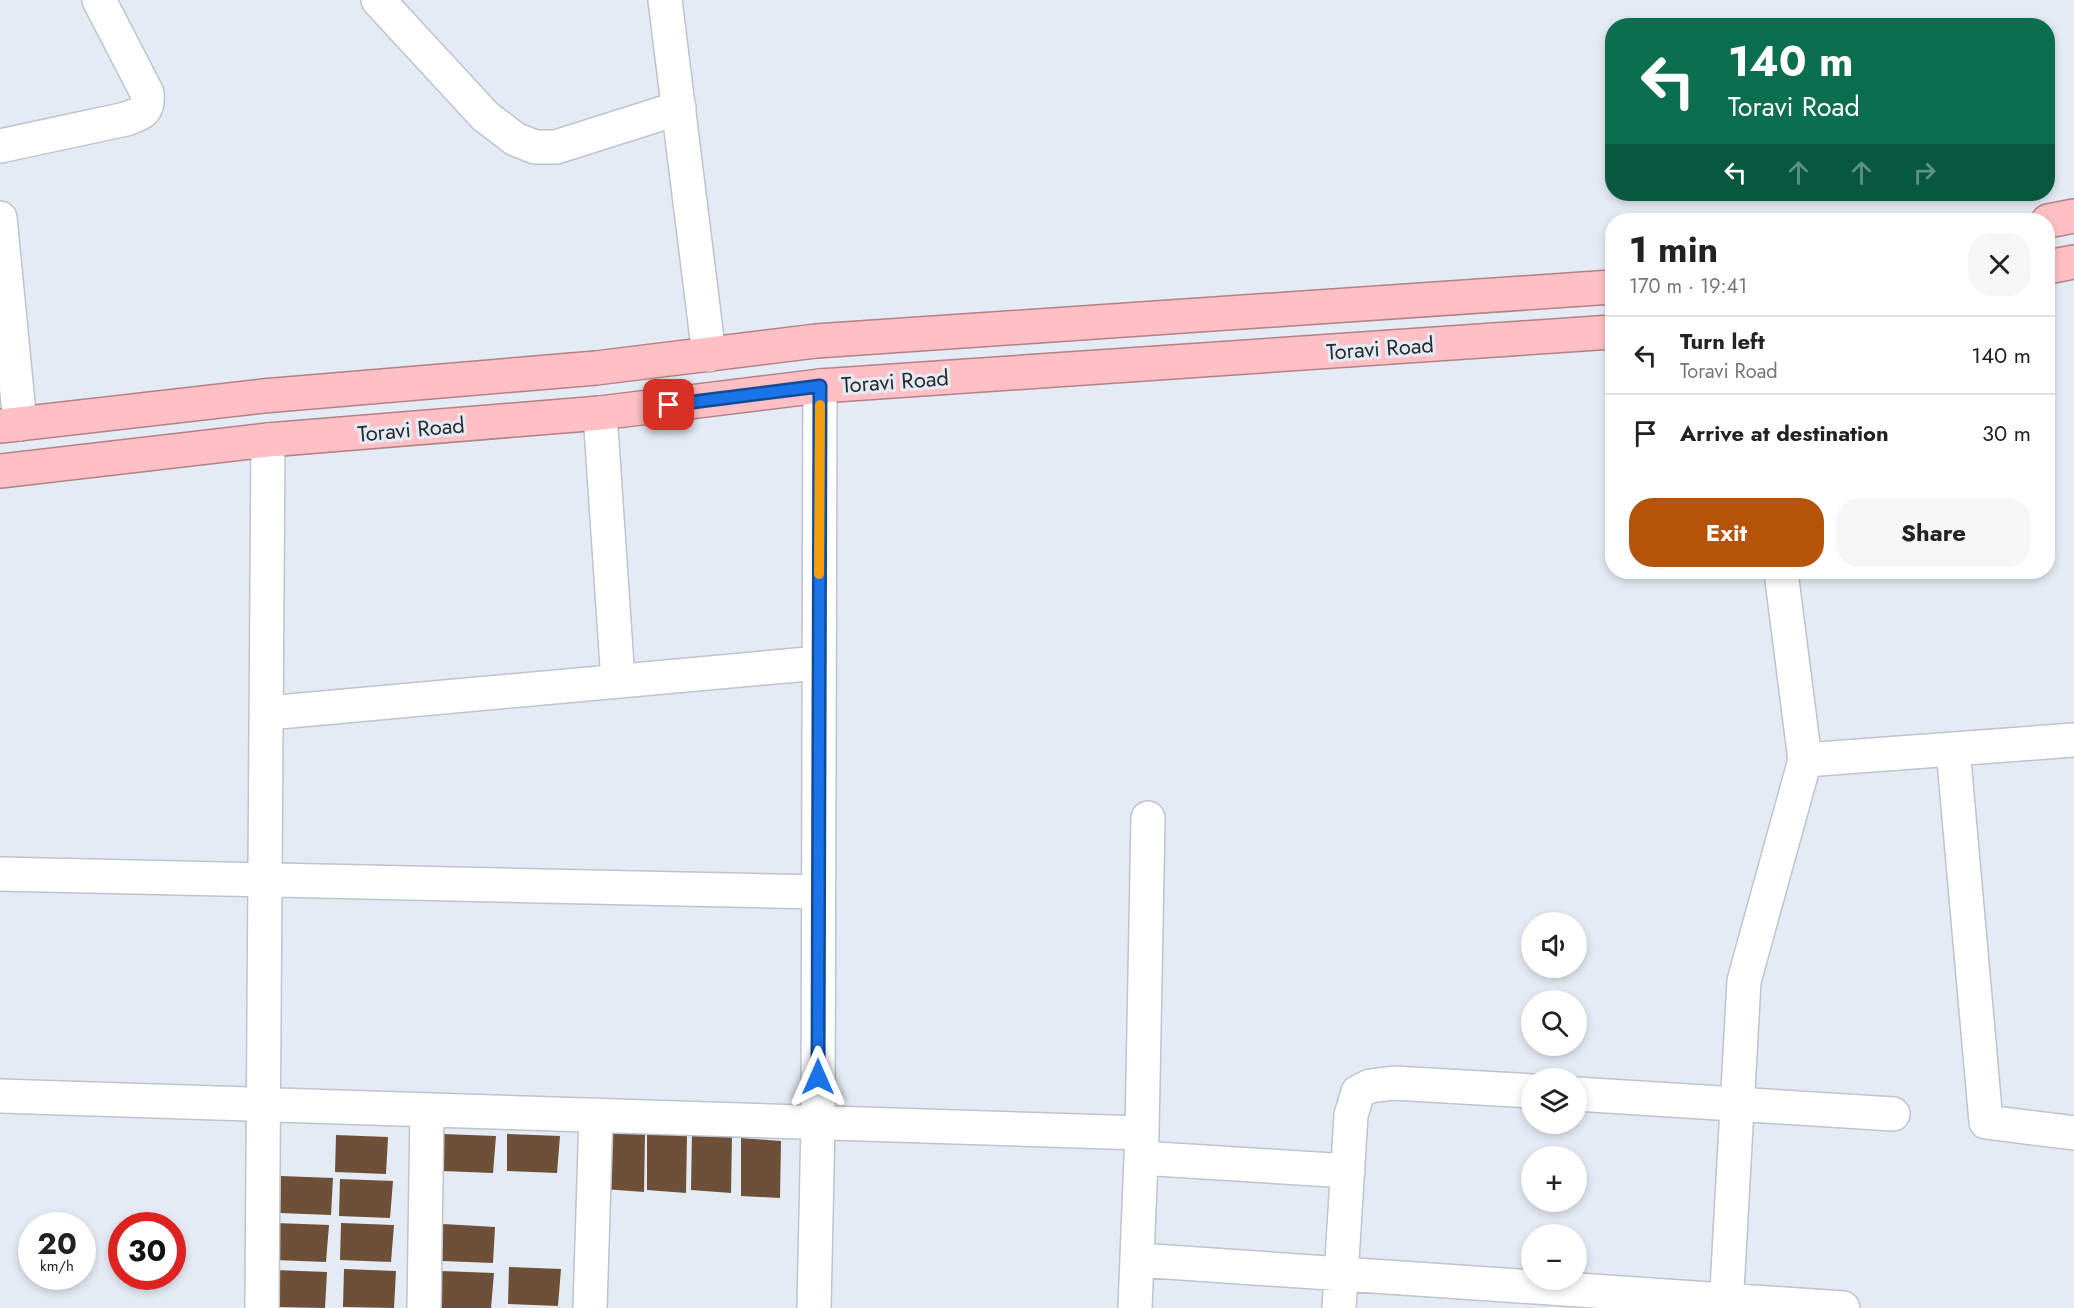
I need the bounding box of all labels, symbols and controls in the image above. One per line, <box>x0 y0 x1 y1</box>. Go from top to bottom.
text: 140 m <box>1728 31 1854 92</box>
icon: left <box>1629 42 1707 120</box>
text: Toravi Road <box>1728 87 1860 126</box>
icon: left <box>1719 156 1752 189</box>
icon: ahead <box>1782 156 1815 189</box>
icon: ahead <box>1845 156 1878 189</box>
icon: right <box>1908 156 1941 189</box>
text: 1 min <box>1629 223 1718 275</box>
button: close <box>1968 233 2031 296</box>
text: 170 m · 19:41 <box>1629 272 1747 301</box>
text: Turn left <box>1680 325 1765 357</box>
street label: Toravi Road <box>1325 328 1435 368</box>
icon: left <box>1629 339 1662 372</box>
text: 140 m <box>1971 339 2031 371</box>
text: Toravi Road <box>1680 357 1778 386</box>
street label: Toravi Road <box>840 361 950 401</box>
pin <box>643 379 694 430</box>
icon: arrive <box>652 388 685 421</box>
street label: Toravi Road <box>356 408 466 450</box>
icon: arrive <box>1629 417 1662 450</box>
text: Arrive at destination <box>1680 417 1889 449</box>
text: 30 m <box>1982 417 2031 449</box>
button: Exit <box>1629 498 1824 567</box>
button: Share <box>1836 498 2031 567</box>
map controls <box>1521 912 1587 1290</box>
button: sound <box>1521 912 1587 978</box>
button: search <box>1521 990 1587 1056</box>
position arrow <box>786 1045 850 1109</box>
button: layers <box>1521 1068 1587 1134</box>
button: + <box>1521 1146 1587 1212</box>
speed limit sign: 30 <box>108 1212 186 1290</box>
text: 20 <box>37 1222 77 1265</box>
button: − <box>1521 1224 1587 1290</box>
text: km/h <box>40 1255 74 1277</box>

